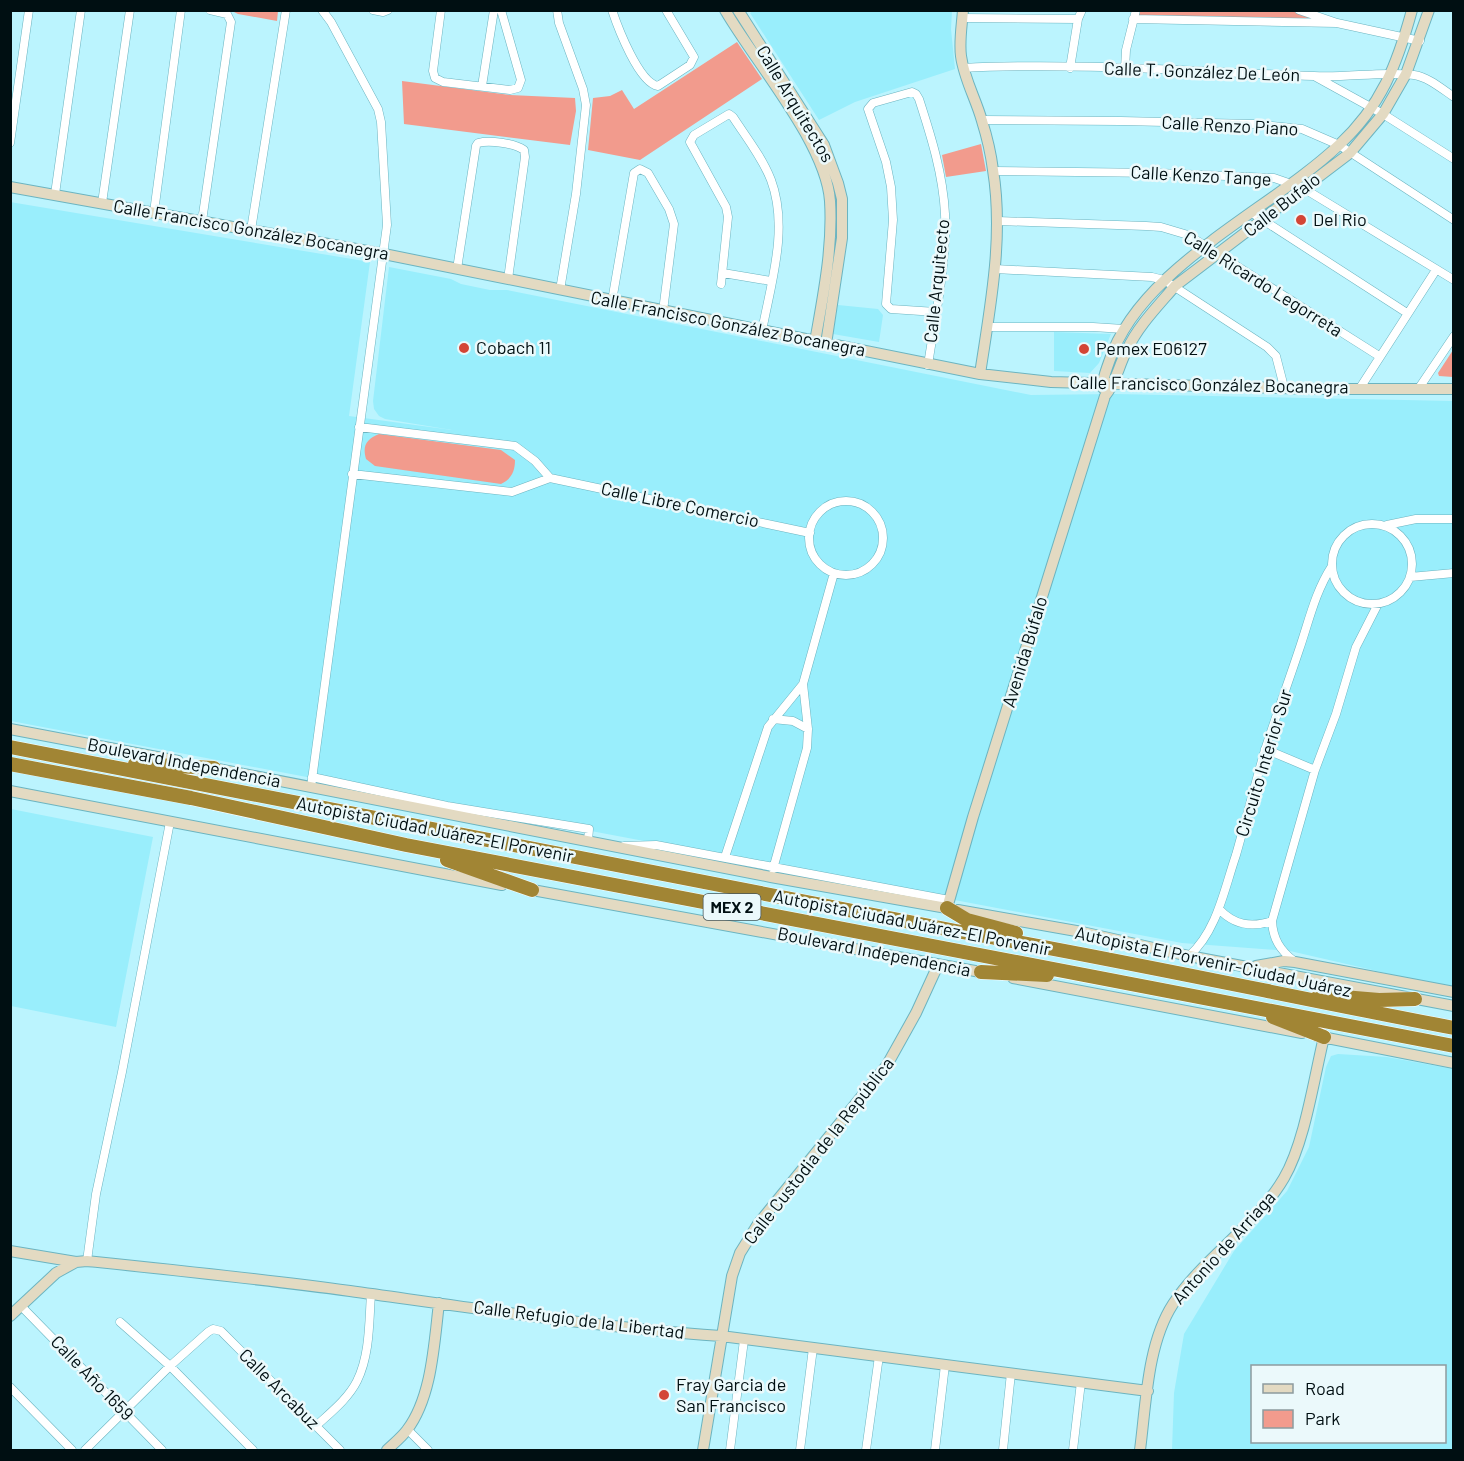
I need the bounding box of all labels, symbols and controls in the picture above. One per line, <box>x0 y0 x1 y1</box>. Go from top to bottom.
street label: Calle Arquitectos <box>752 41 840 166</box>
street label: Calle T. González De León <box>1104 57 1301 85</box>
street label: Calle Renzo Piano <box>1161 110 1299 140</box>
street label: Calle Kenzo Tange <box>1130 160 1272 190</box>
street label: Calle Bufalo <box>1239 167 1324 241</box>
street label: Calle Francisco González Bocanegra <box>112 194 391 264</box>
place label: Del Rio <box>1313 208 1367 230</box>
marker: Del Rio <box>1294 213 1308 227</box>
street label: Calle Arquitecto <box>919 218 953 344</box>
street label: Calle Ricardo Legorreta <box>1180 225 1347 341</box>
street label: Calle Francisco González Bocanegra <box>589 286 867 360</box>
place label: Cobach 11 <box>476 336 551 358</box>
place label: Pemex E06127 <box>1096 337 1207 359</box>
marker: Cobach 11 <box>457 341 471 355</box>
marker: Pemex E06127 <box>1077 342 1091 356</box>
street label: Calle Francisco González Bocanegra <box>1069 371 1349 397</box>
street label: Calle Libre Comercio <box>599 477 761 532</box>
street label: Avenida Búfalo <box>997 593 1051 710</box>
street label: Circuito Interior Sur <box>1230 686 1296 839</box>
street label: Boulevard Independencia <box>86 732 283 792</box>
street label: Autopista Ciudad Juárez-El Porvenir <box>295 791 576 867</box>
street label: Autopista Ciudad Juárez-El Porvenir <box>772 884 1053 960</box>
road number: MEX 2 <box>704 894 760 920</box>
street label: Boulevard Independencia <box>776 921 973 981</box>
street label: Autopista El Porvenir-Ciudad Juárez <box>1073 921 1353 1001</box>
street label: Calle Custodia de la República <box>738 1052 898 1248</box>
street label: Antonio de Arriaga <box>1167 1186 1280 1308</box>
street label: Calle Refugio de la Libertad <box>473 1295 686 1343</box>
street label: Calle Año 1659 <box>47 1330 139 1424</box>
street label: Calle Arcabuz <box>235 1343 325 1433</box>
legend <box>1251 1365 1446 1443</box>
place label: Fray Garcia de San Francisco <box>676 1373 786 1416</box>
text: Road <box>1305 1377 1345 1399</box>
marker: Fray Garcia de San Francisco <box>657 1388 671 1402</box>
text: Park <box>1305 1407 1340 1429</box>

